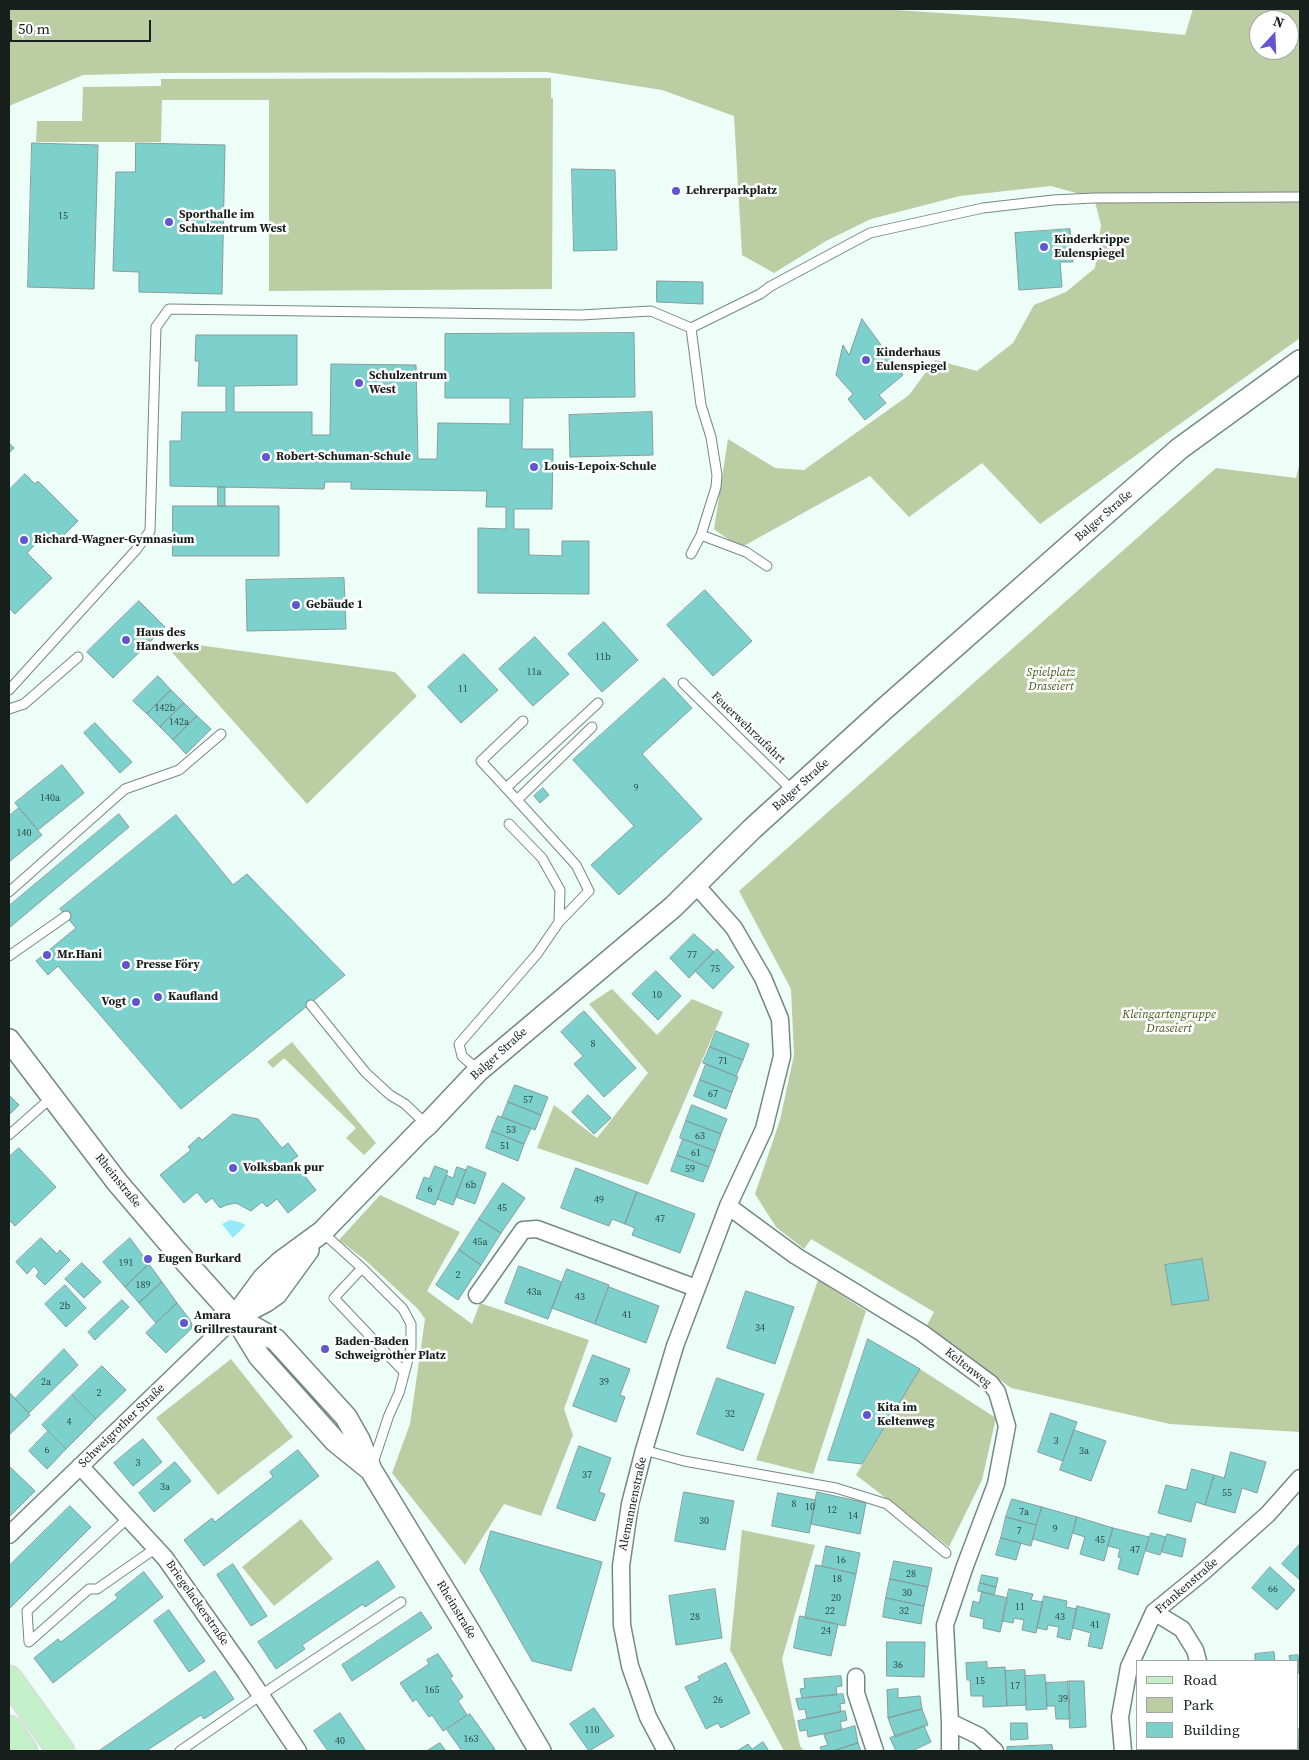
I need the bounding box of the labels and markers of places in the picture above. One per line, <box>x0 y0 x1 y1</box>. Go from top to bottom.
place label: Lehrerparkplatz <box>686 184 777 198</box>
marker: Lehrerparkplatz <box>670 185 682 197</box>
place label: Sporthalle im Schulzentrum West <box>179 208 286 236</box>
marker: Sporthalle im Schulzentrum West <box>163 216 175 228</box>
place label: Kinderkrippe Eulenspiegel <box>1054 233 1130 261</box>
marker: Kinderkrippe Eulenspiegel <box>1038 241 1050 253</box>
place label: Kinderhaus Eulenspiegel <box>876 346 947 374</box>
marker: Kinderhaus Eulenspiegel <box>860 354 872 366</box>
place label: Schulzentrum West <box>369 369 447 397</box>
marker: Schulzentrum West <box>353 377 365 389</box>
place label: Robert-Schuman-Schule <box>276 450 411 464</box>
marker: Robert-Schuman-Schule <box>260 451 272 463</box>
place label: Louis-Lepoix-Schule <box>544 460 657 474</box>
marker: Louis-Lepoix-Schule <box>528 461 540 473</box>
place label: Richard-Wagner-Gymnasium <box>34 533 194 547</box>
marker: Richard-Wagner-Gymnasium <box>18 534 30 546</box>
place label: Gebäude 1 <box>306 598 363 612</box>
marker: Gebäude 1 <box>290 599 302 611</box>
place label: Haus des Handwerks <box>136 626 199 654</box>
marker: Haus des Handwerks <box>120 634 132 646</box>
place label: Mr.Hani <box>57 948 102 962</box>
marker: Mr.Hani <box>41 949 53 961</box>
place label: Presse Föry <box>136 958 200 972</box>
marker: Presse Föry <box>120 959 132 971</box>
place label: Kaufland <box>168 990 218 1004</box>
marker: Kaufland <box>152 991 164 1003</box>
place label: Vogt <box>101 995 126 1009</box>
marker: Vogt <box>130 996 142 1008</box>
place label: Volksbank pur <box>243 1161 324 1175</box>
marker: Volksbank pur <box>227 1162 239 1174</box>
place label: Eugen Burkard <box>158 1252 241 1266</box>
marker: Eugen Burkard <box>142 1253 154 1265</box>
place label: Amara Grillrestaurant <box>194 1309 277 1337</box>
marker: Amara Grillrestaurant <box>178 1317 190 1329</box>
place label: Baden-Baden Schweigrother Platz <box>335 1335 446 1363</box>
marker: Baden-Baden Schweigrother Platz <box>319 1343 331 1355</box>
place label: Kita im Keltenweg <box>877 1401 934 1429</box>
marker: Kita im Keltenweg <box>861 1409 873 1421</box>

